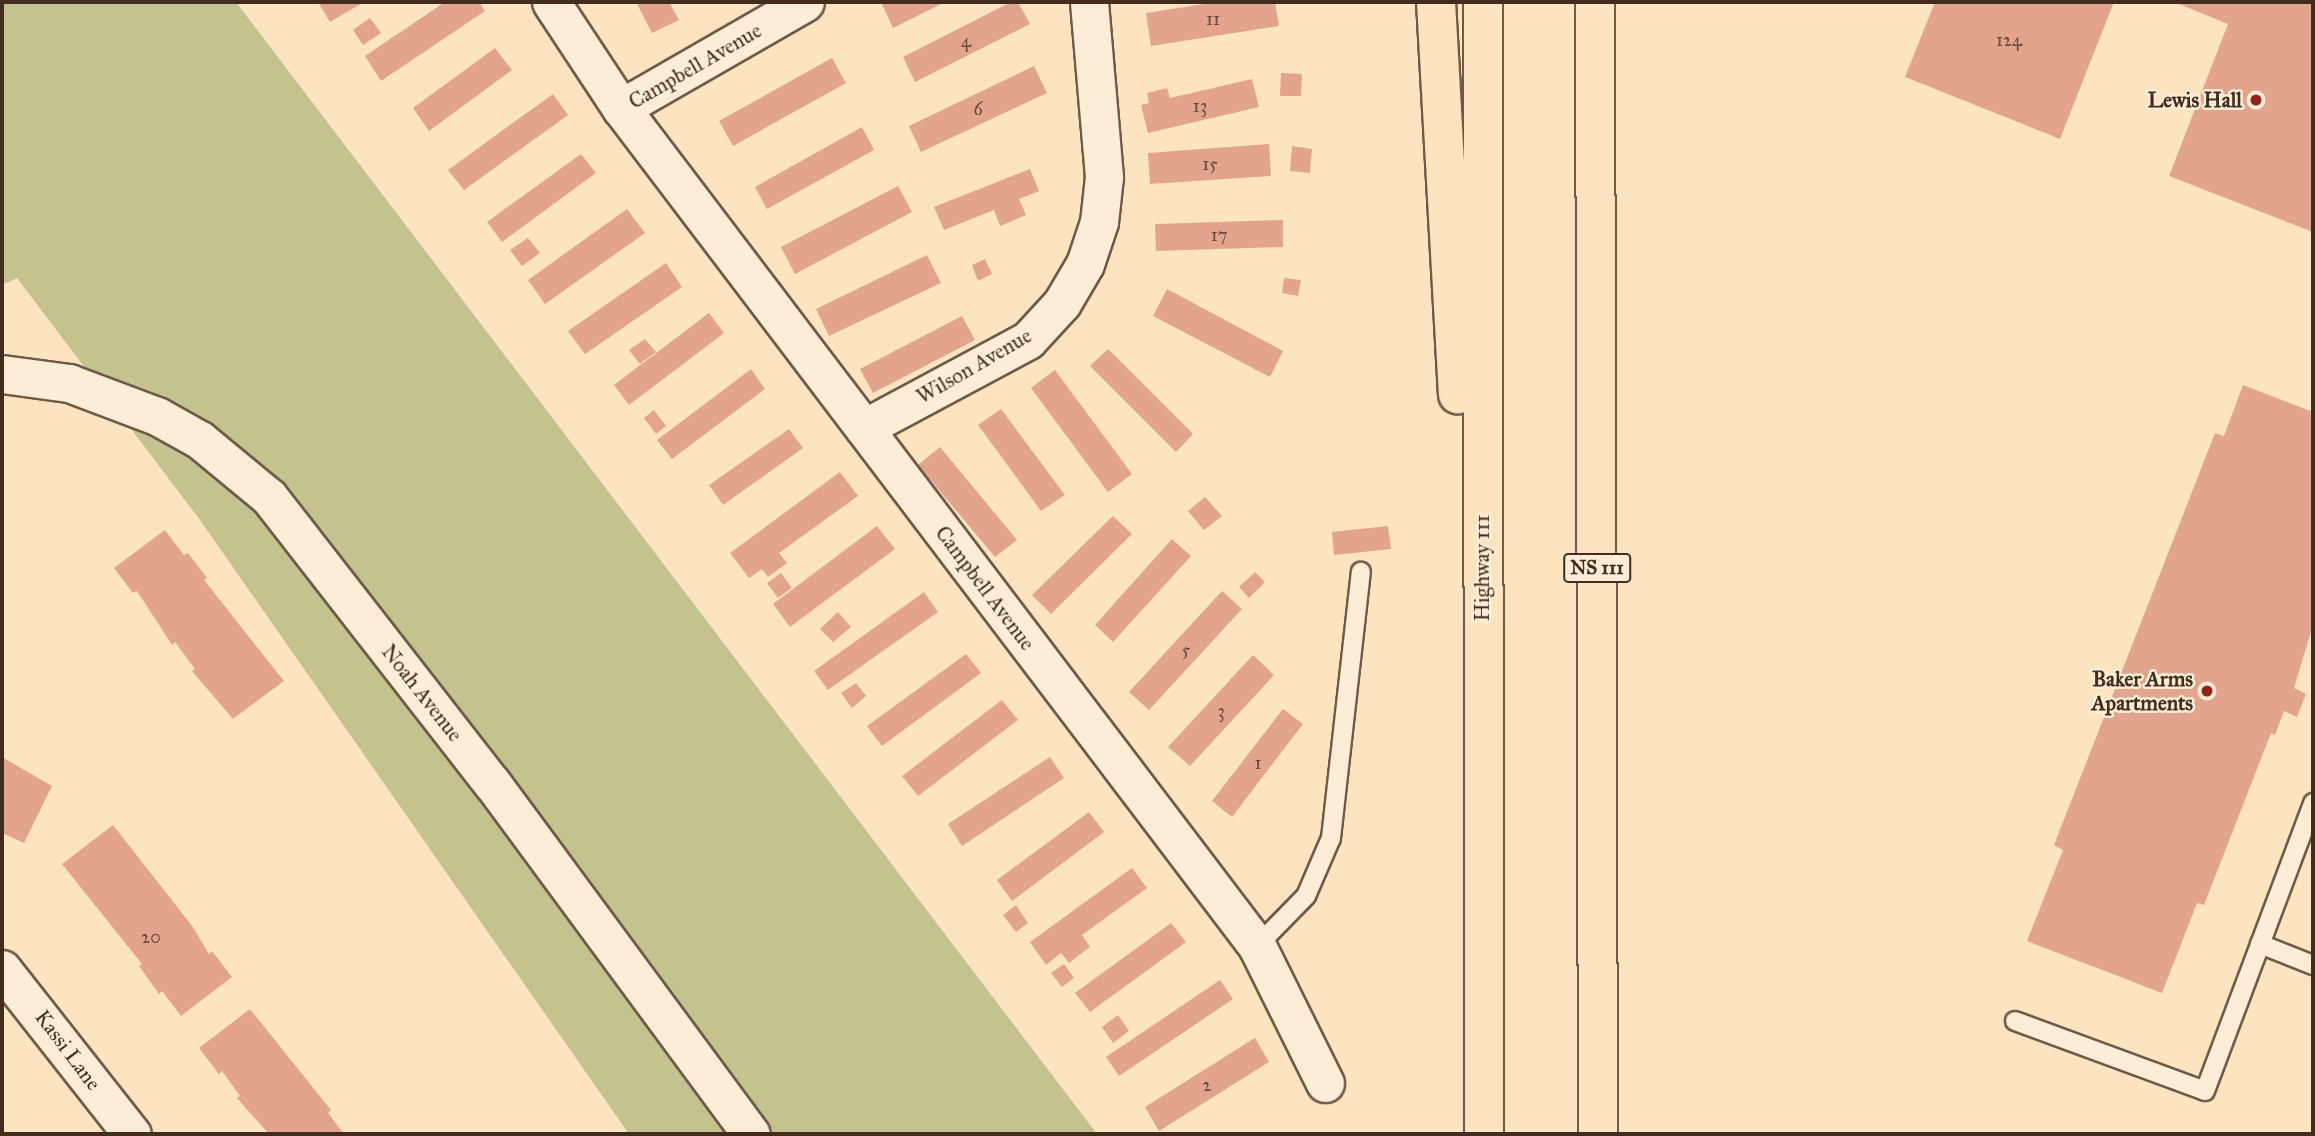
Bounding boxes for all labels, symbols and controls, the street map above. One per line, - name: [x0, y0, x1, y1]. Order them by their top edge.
- house number: 11: [1206, 8, 1220, 30]
- street label: Campbell Avenue: [624, 18, 766, 114]
- house number: 124: [1996, 29, 2022, 51]
- house number: 4: [961, 30, 971, 52]
- place label: Lewis Hall: [2148, 87, 2242, 113]
- marker: Lewis Hall: [2248, 92, 2264, 108]
- house number: 13: [1193, 95, 1207, 117]
- house number: 6: [973, 98, 983, 120]
- house number: 15: [1202, 153, 1218, 175]
- house number: 17: [1211, 224, 1227, 246]
- street label: Wilson Avenue: [912, 323, 1036, 409]
- street label: Highway 111: [1469, 515, 1495, 621]
- street label: Campbell Avenue: [930, 521, 1040, 655]
- road number: NS 111: [1562, 552, 1632, 583]
- street label: Noah Avenue: [376, 639, 468, 747]
- house number: 5: [1182, 639, 1190, 661]
- place label: Baker Arms Apartments: [2091, 666, 2193, 716]
- marker: Baker Arms Apartments: [2199, 683, 2215, 699]
- house number: 3: [1217, 700, 1225, 722]
- house number: 1: [1254, 752, 1262, 774]
- house number: 20: [141, 926, 161, 948]
- street label: Kassi Lane: [30, 1005, 106, 1095]
- house number: 2: [1203, 1074, 1211, 1096]

